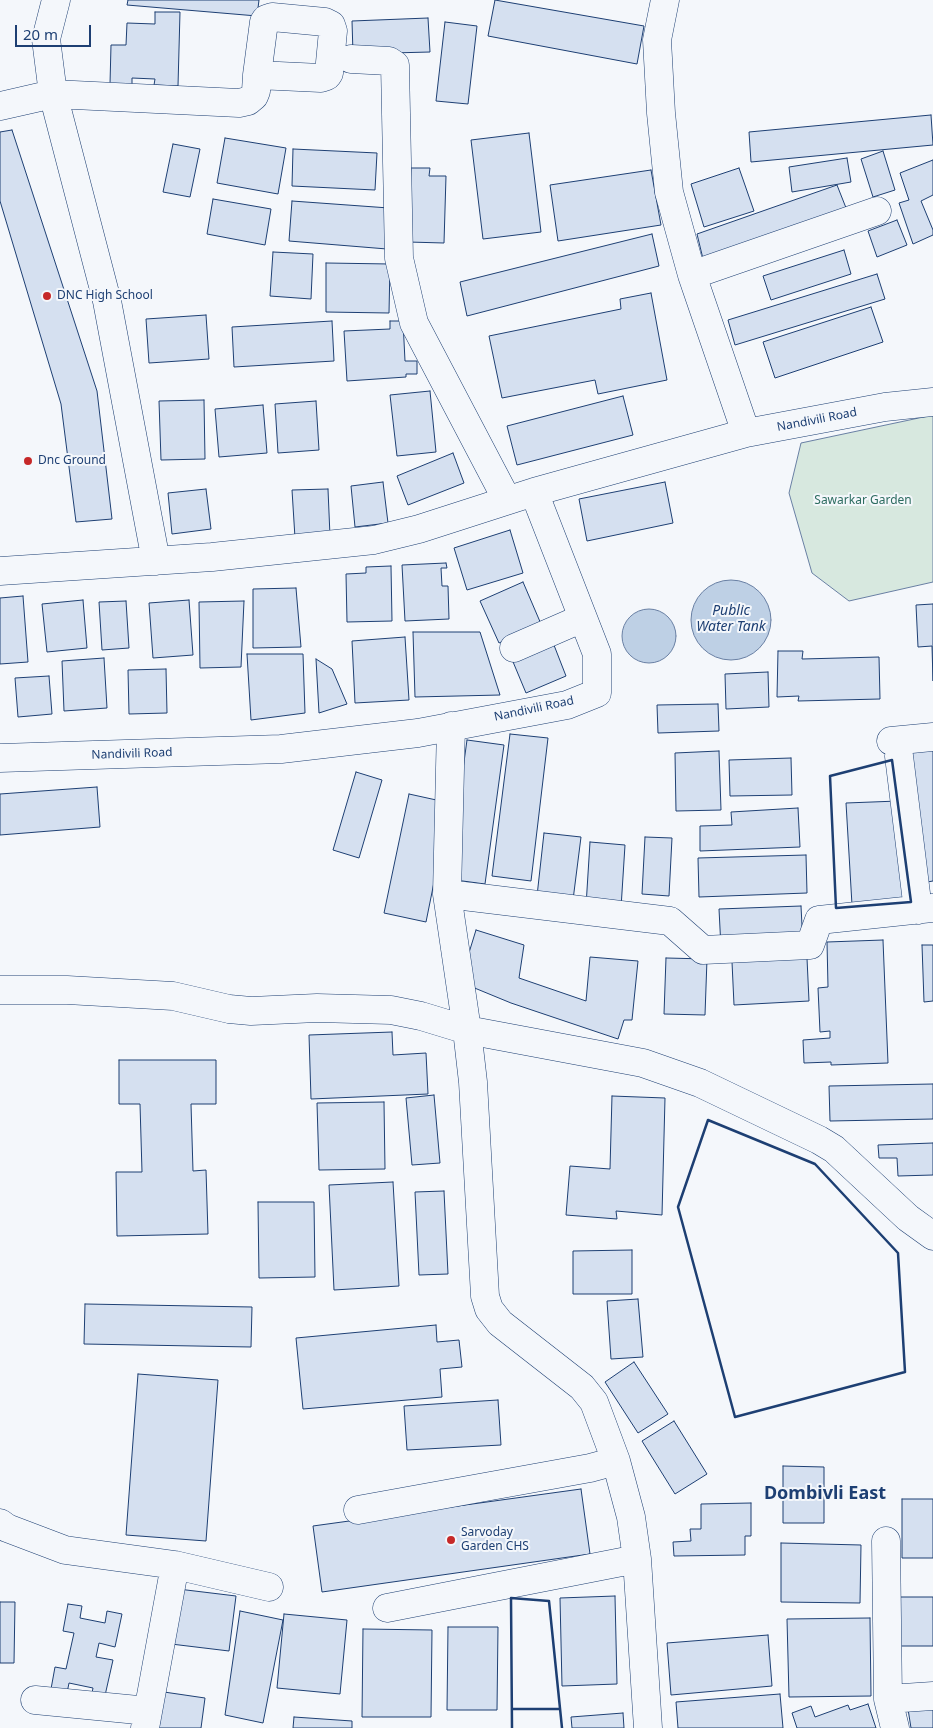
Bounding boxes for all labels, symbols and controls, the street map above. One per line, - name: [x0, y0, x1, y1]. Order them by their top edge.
- scale bar: [18, 15, 94, 47]
- text: 20 m: [23, 24, 58, 44]
- place label: DNC High School: [57, 289, 153, 303]
- marker: DNC High School: [41, 290, 53, 302]
- street label: Nandivili Road: [776, 405, 858, 435]
- place label: Dnc Ground: [38, 454, 106, 468]
- marker: Dnc Ground: [22, 455, 34, 467]
- park label: Sawarkar Garden: [814, 494, 912, 508]
- water label: Public Water Tank: [696, 603, 766, 636]
- street label: Nandivili Road: [493, 694, 575, 724]
- street label: Nandivili Road: [91, 745, 173, 763]
- district label: Dombivli East: [764, 1483, 886, 1505]
- place label: Sarvoday Garden CHS: [461, 1526, 529, 1554]
- marker: Sarvoday Garden CHS: [445, 1534, 457, 1546]

